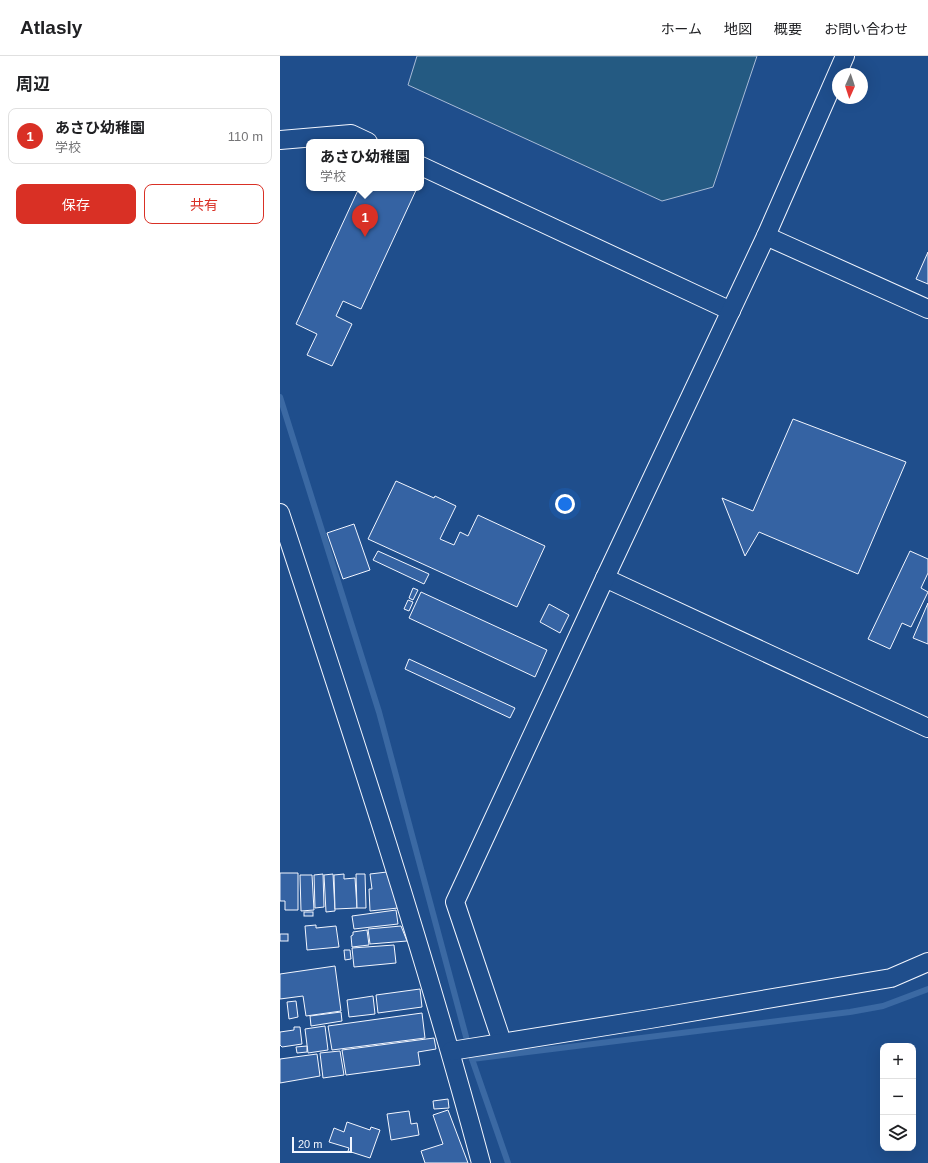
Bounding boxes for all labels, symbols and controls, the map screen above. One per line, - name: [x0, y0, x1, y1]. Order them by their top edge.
- text: Atlasly: [20, 17, 82, 38]
- text: ホーム: [660, 21, 702, 37]
- text: 地図: [724, 21, 752, 37]
- text: 概要: [774, 21, 802, 37]
- text: お問い合わせ: [824, 21, 908, 37]
- north arrow: [832, 68, 868, 104]
- text: 周辺: [16, 75, 50, 94]
- text: あさひ幼稚園: [55, 119, 145, 136]
- text: 1: [26, 129, 34, 144]
- text: 110 m: [228, 129, 263, 144]
- popup: [306, 139, 424, 191]
- text: 学校: [55, 140, 81, 155]
- text: あさひ幼稚園: [320, 148, 410, 165]
- text: 学校: [320, 169, 346, 184]
- button: 保存: [16, 184, 136, 224]
- button: 共有: [144, 184, 264, 224]
- pin: 1: [352, 204, 378, 237]
- your location: [555, 494, 575, 514]
- map controls: [880, 1043, 916, 1151]
- button: +: [880, 1043, 916, 1079]
- button: −: [880, 1079, 916, 1115]
- button: layers: [880, 1115, 916, 1151]
- scale bar: [292, 1135, 352, 1154]
- text: 20 m: [298, 1138, 322, 1150]

